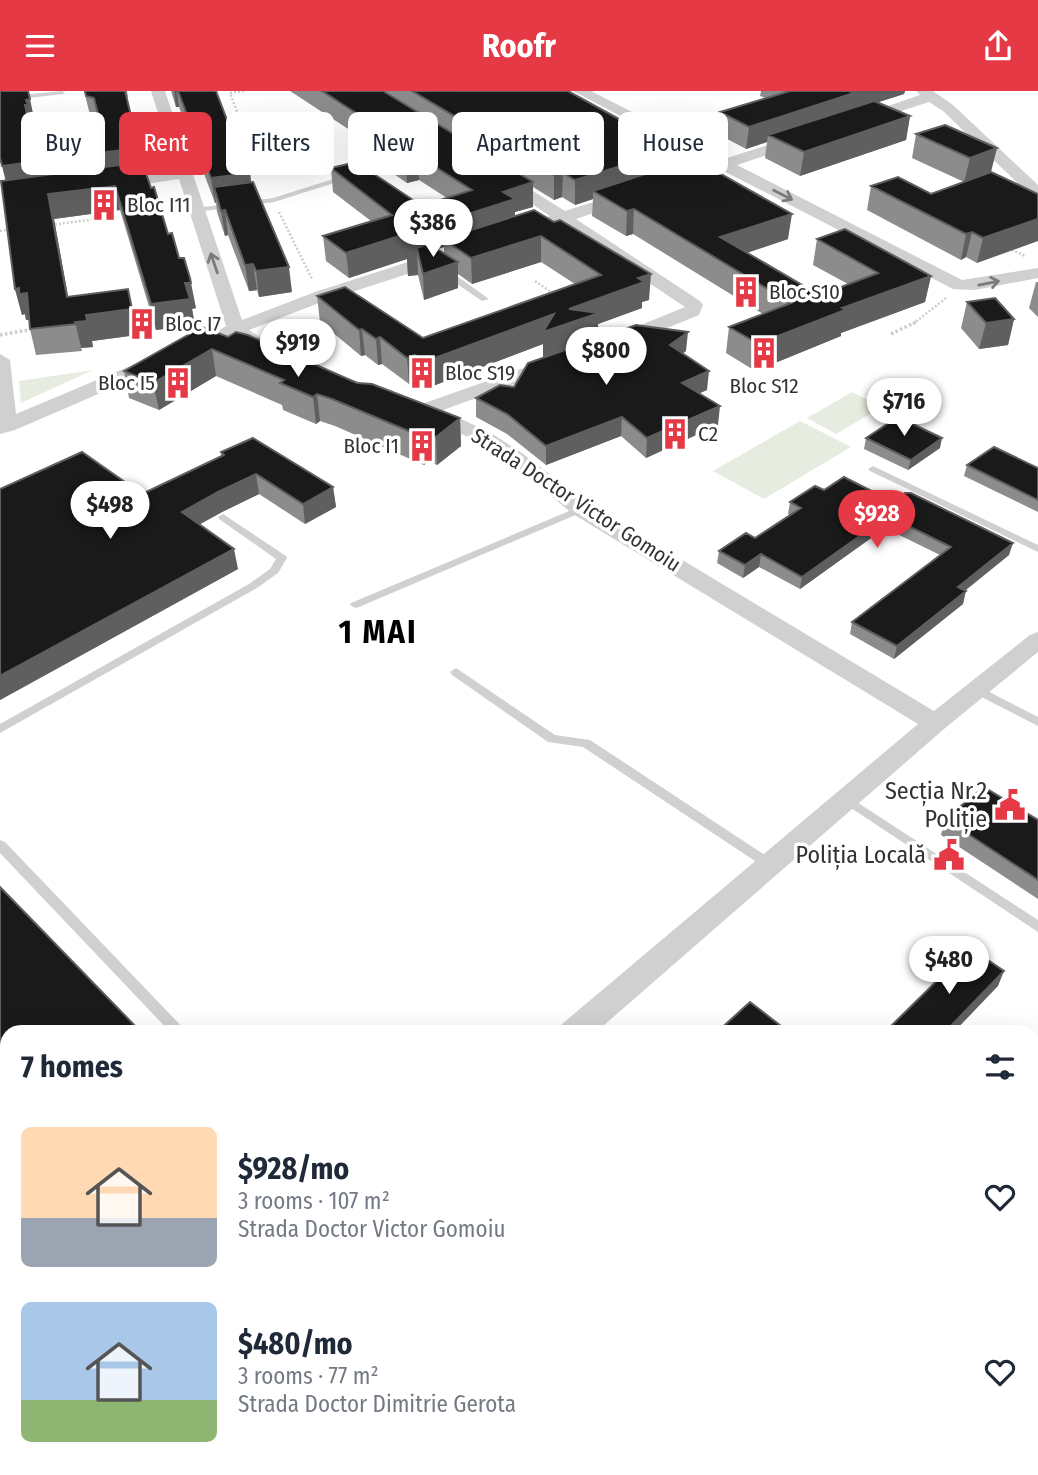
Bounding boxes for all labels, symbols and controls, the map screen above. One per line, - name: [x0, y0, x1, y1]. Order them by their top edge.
- icon: menu: [21, 27, 59, 65]
- text: Roofr: [482, 27, 556, 65]
- icon: share: [979, 27, 1017, 65]
- chip: Buy: [21, 112, 105, 175]
- chip: Rent: [119, 112, 212, 175]
- chip: Filters: [226, 112, 334, 175]
- chip: New: [348, 112, 438, 175]
- chip: Apartment: [452, 112, 604, 175]
- chip: House: [618, 112, 728, 175]
- building icon: Bloc I11: [87, 188, 121, 222]
- one-way arrow: [772, 189, 793, 203]
- place label: Bloc I11: [127, 192, 190, 218]
- pin: $386: [392, 199, 474, 259]
- text: $386: [410, 208, 456, 236]
- one-way arrow: [206, 253, 219, 275]
- building icon: Bloc S10: [729, 275, 763, 309]
- one-way arrow: [977, 275, 1000, 289]
- place label: Bloc S10: [769, 279, 840, 305]
- building icon: Bloc I7: [125, 307, 159, 341]
- place label: Bloc I7: [165, 311, 221, 337]
- pin: $919: [257, 320, 339, 379]
- pin: $800: [565, 327, 647, 387]
- text: $919: [276, 328, 320, 356]
- text: $800: [582, 336, 630, 364]
- building icon: Bloc S12: [747, 336, 781, 370]
- building icon: Bloc S19: [405, 356, 439, 390]
- place label: Bloc S19: [445, 360, 515, 386]
- building icon: Bloc I5: [161, 366, 195, 400]
- place label: Bloc I5: [98, 370, 155, 396]
- place label: Bloc S12: [729, 373, 799, 399]
- pin: $716: [863, 379, 945, 438]
- text: $716: [883, 387, 925, 415]
- building icon: C2: [658, 417, 692, 451]
- place label: C2: [698, 421, 718, 447]
- street label: Strada Doctor Victor Gomoiu: [467, 423, 685, 577]
- building icon: Bloc I1: [405, 429, 439, 463]
- place label: Bloc I1: [343, 433, 399, 459]
- pin: $498: [69, 482, 151, 541]
- text: $498: [87, 490, 133, 518]
- pin: $928: [836, 491, 918, 550]
- text: $928: [854, 499, 900, 527]
- district label: 1 MAI: [338, 613, 418, 651]
- place label: Secția Nr.2 Poliție: [885, 777, 987, 834]
- public building icon: Secția Nr.2 Poliție: [993, 788, 1027, 822]
- public building icon: Poliția Locală: [932, 838, 966, 872]
- place label: Poliția Locală: [796, 841, 926, 870]
- pin: $480: [908, 937, 990, 996]
- text: $480: [925, 945, 973, 973]
- icon: filters: [981, 1048, 1019, 1086]
- text: 7 homes: [21, 1049, 123, 1085]
- text: $928/mo: [238, 1151, 349, 1187]
- icon: home: [77, 1155, 161, 1239]
- icon: heart: [981, 1178, 1019, 1216]
- text: 3 rooms · 107 m²: [238, 1187, 390, 1215]
- text: Strada Doctor Victor Gomoiu: [238, 1215, 505, 1243]
- text: $480/mo: [238, 1326, 353, 1362]
- icon: home: [77, 1330, 161, 1414]
- icon: heart: [981, 1353, 1019, 1391]
- text: 3 rooms · 77 m²: [238, 1362, 379, 1390]
- text: Strada Doctor Dimitrie Gerota: [238, 1390, 516, 1418]

